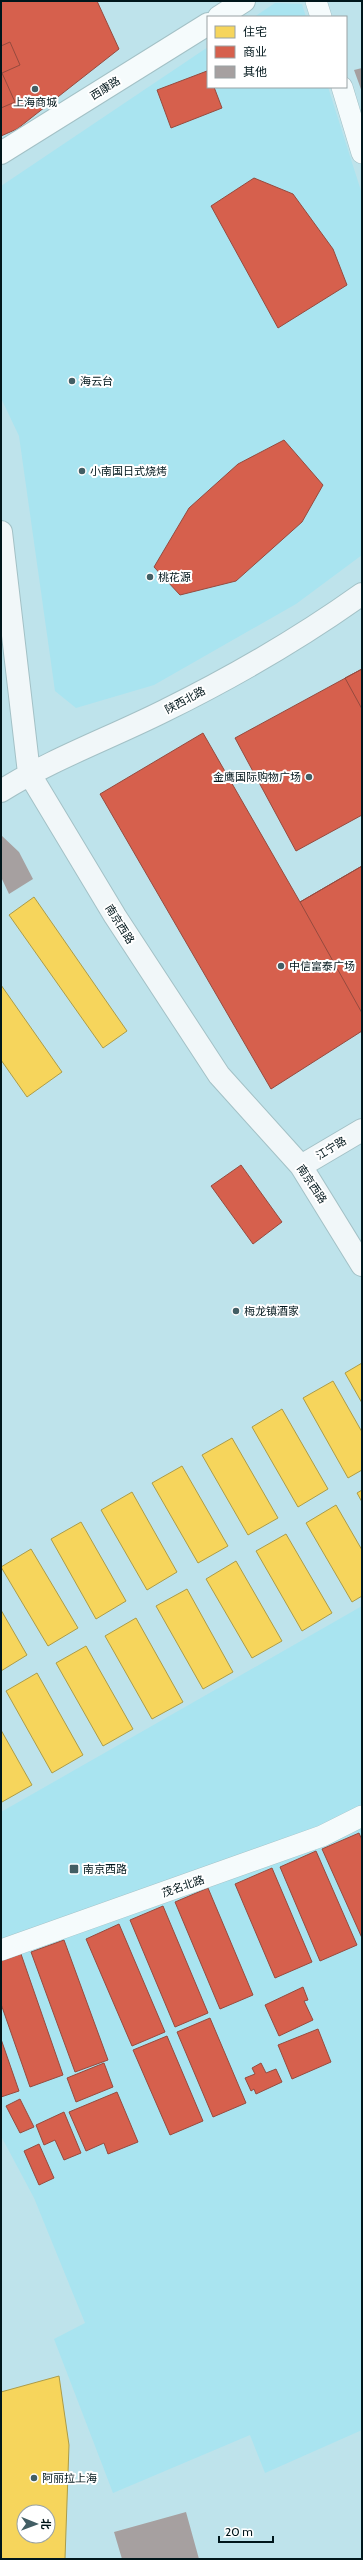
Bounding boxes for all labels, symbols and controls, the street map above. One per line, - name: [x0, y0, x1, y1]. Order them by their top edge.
- legend: [207, 16, 347, 88]
- text: 住宅: [243, 24, 267, 39]
- text: 商业: [243, 44, 267, 59]
- text: 其他: [243, 64, 267, 79]
- street label: 西康路: [87, 73, 123, 103]
- marker: 上海商城: [30, 84, 40, 94]
- place label: 上海商城: [13, 95, 57, 109]
- place label: 海云台: [80, 374, 113, 388]
- marker: 海云台: [67, 376, 77, 386]
- place label: 小南国日式烧烤: [90, 464, 167, 478]
- marker: 小南国日式烧烤: [77, 466, 87, 476]
- place label: 桃花源: [158, 570, 191, 584]
- marker: 桃花源: [145, 572, 155, 582]
- street label: 陕西北路: [162, 683, 208, 717]
- place label: 金鹰国际购物广场: [213, 770, 301, 784]
- marker: 金鹰国际购物广场: [304, 772, 314, 782]
- street label: 南京西路: [102, 902, 138, 946]
- place label: 中信富泰广场: [289, 959, 355, 973]
- marker: 中信富泰广场: [276, 961, 286, 971]
- street label: 江宁路: [313, 1134, 349, 1162]
- street label: 南京西路: [294, 1162, 330, 1206]
- place label: 梅龙镇酒家: [244, 1304, 299, 1318]
- marker: 梅龙镇酒家: [231, 1306, 241, 1316]
- place label: 南京西路: [83, 1862, 127, 1876]
- marker: 南京西路: [68, 1863, 80, 1875]
- street label: 茂名北路: [160, 1872, 206, 1900]
- place label: 阿丽拉上海: [42, 2471, 97, 2485]
- marker: 阿丽拉上海: [29, 2473, 39, 2483]
- north arrow: [16, 2504, 56, 2544]
- scale bar: [219, 2518, 273, 2544]
- text: 北: [39, 2519, 53, 2530]
- text: 20 m: [225, 2524, 253, 2539]

